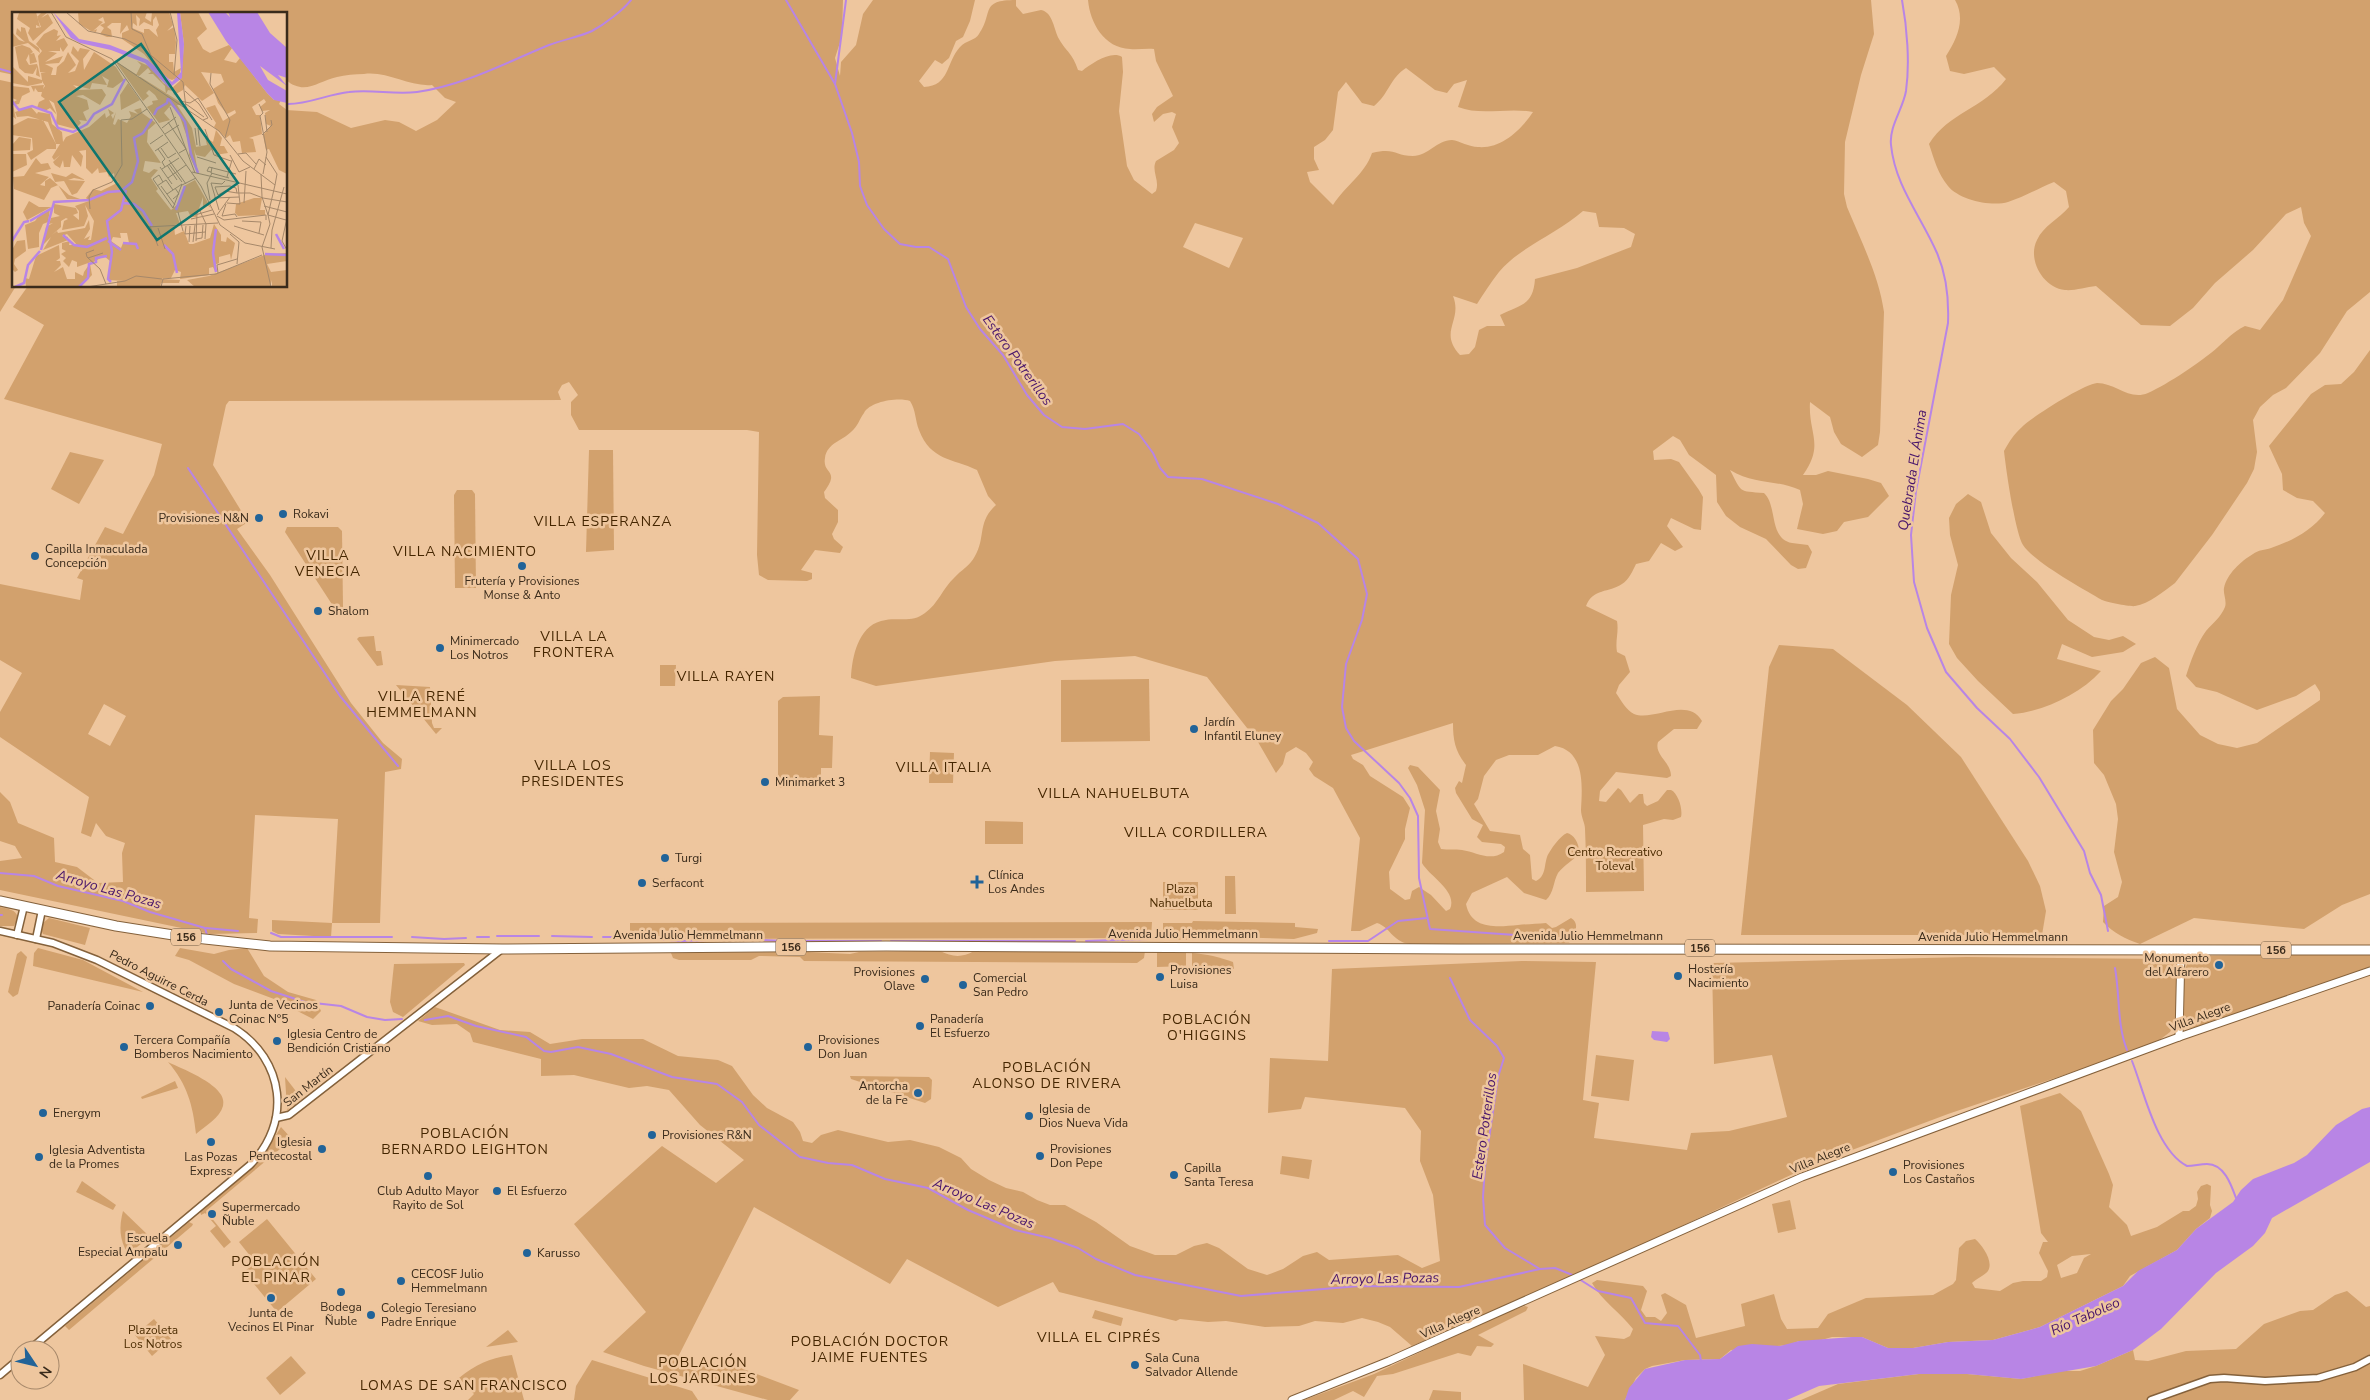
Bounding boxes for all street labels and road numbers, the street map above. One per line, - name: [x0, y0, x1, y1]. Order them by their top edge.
- street label: Avenida Julio Hemmelmann: [1108, 926, 1258, 942]
- street label: Avenida Julio Hemmelmann: [613, 927, 763, 943]
- street label: Avenida Julio Hemmelmann: [1513, 928, 1663, 944]
- road number: 156: [171, 929, 201, 946]
- street label: Avenida Julio Hemmelmann: [1918, 929, 2068, 945]
- road number: 156: [776, 939, 806, 956]
- road number: 156: [1685, 940, 1715, 956]
- road number: 156: [2261, 942, 2291, 958]
- street label: Pedro Aguirre Cerda: [107, 946, 211, 1010]
- street label: Villa Alegre: [2166, 999, 2233, 1036]
- street label: San Martín: [280, 1062, 336, 1110]
- street label: Villa Alegre: [1786, 1139, 1853, 1178]
- street label: Villa Alegre: [1417, 1302, 1482, 1343]

